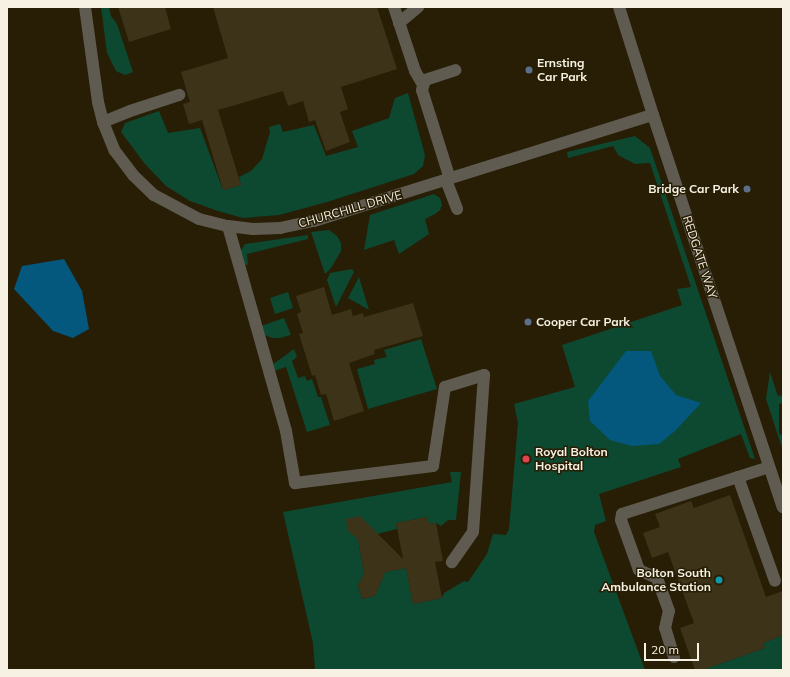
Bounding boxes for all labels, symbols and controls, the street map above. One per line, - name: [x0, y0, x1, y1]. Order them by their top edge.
- place label: Ernsting Car Park: [537, 56, 587, 84]
- marker: Ernsting Car Park: [524, 65, 534, 75]
- place label: Bridge Car Park: [648, 182, 739, 196]
- marker: Bridge Car Park: [742, 184, 752, 194]
- street label: CHURCHILL DRIVE: [297, 187, 403, 231]
- street label: REDGATE WAY: [680, 214, 720, 300]
- place label: Cooper Car Park: [536, 315, 630, 329]
- marker: Cooper Car Park: [523, 317, 533, 327]
- place label: Royal Bolton Hospital: [535, 445, 608, 473]
- marker: Royal Bolton Hospital: [520, 453, 532, 465]
- place label: Bolton South Ambulance Station: [601, 566, 711, 594]
- marker: Bolton South Ambulance Station: [714, 575, 724, 585]
- scale bar: [646, 635, 701, 661]
- text: 20 m: [651, 642, 679, 657]

